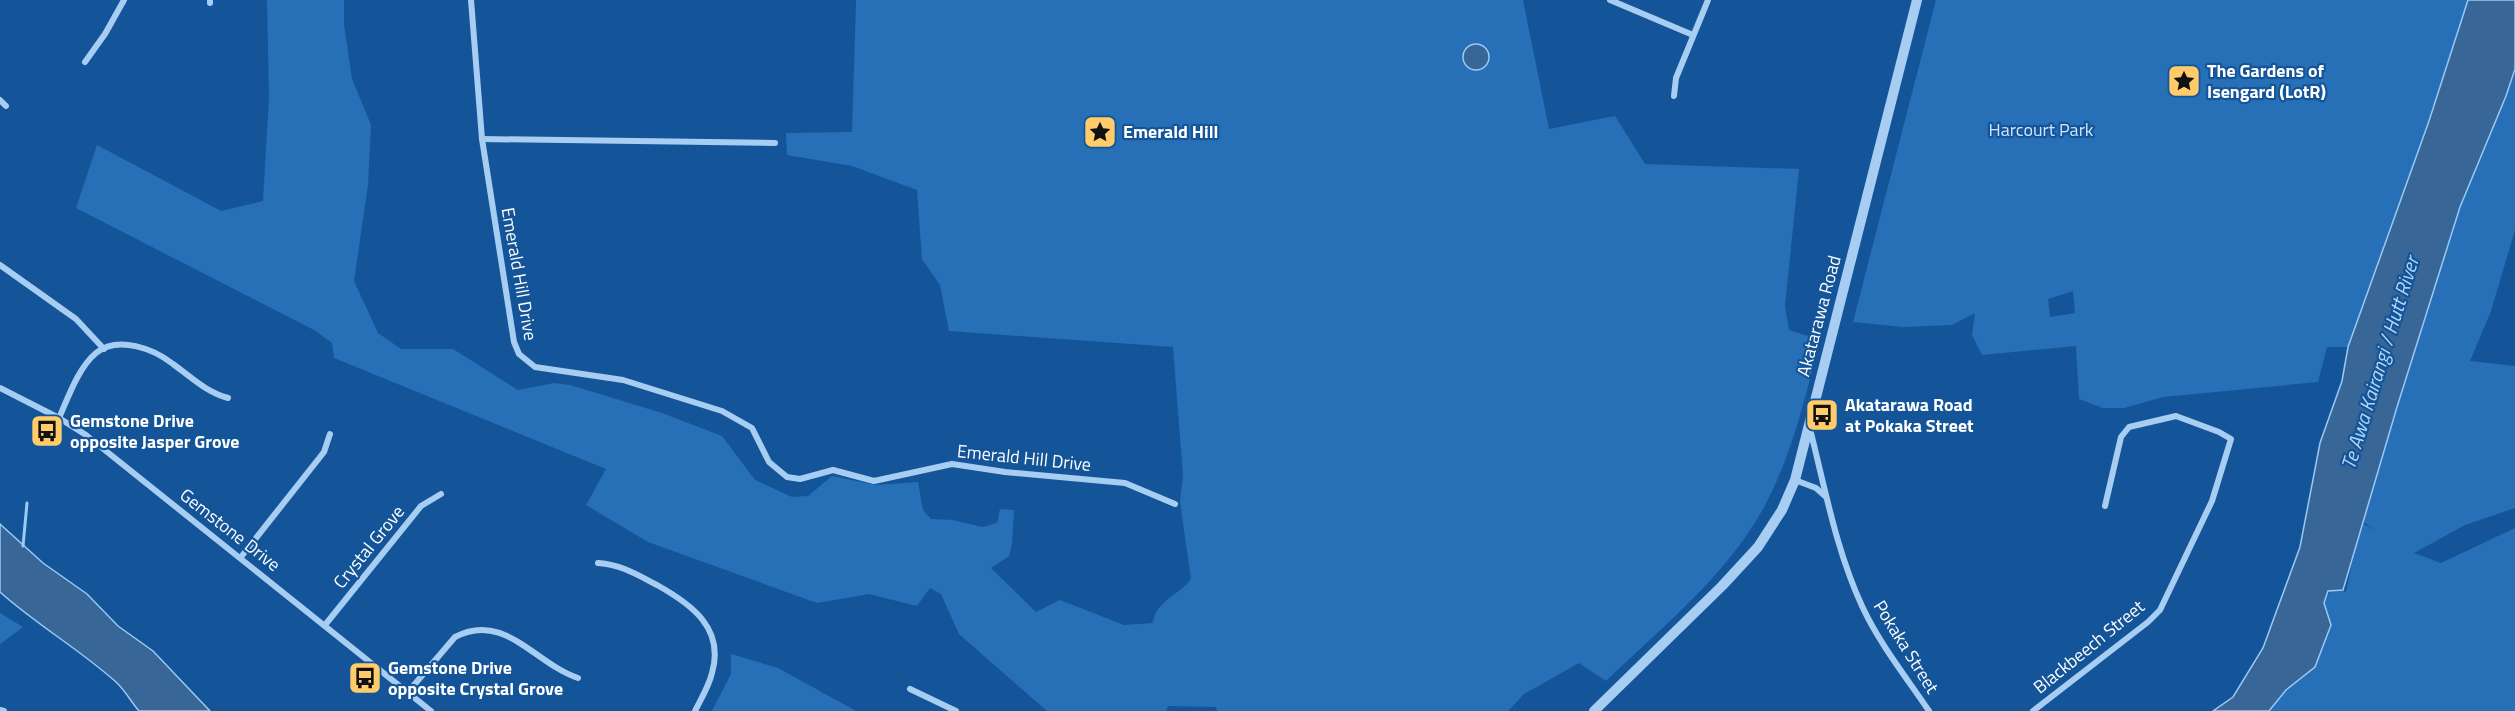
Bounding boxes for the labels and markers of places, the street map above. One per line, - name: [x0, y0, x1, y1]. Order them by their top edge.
- place label: The Gardens of Isengard (LotR): [2207, 57, 2326, 105]
- place icon: The Gardens of Isengard (LotR): [2166, 63, 2202, 99]
- place icon: Emerald Hill: [1082, 114, 1118, 150]
- place label: Emerald Hill: [1123, 118, 1218, 145]
- place label: Akatarawa Road at Pokaka Street: [1845, 391, 1974, 439]
- bus stop icon: Akatarawa Road at Pokaka Street: [1804, 397, 1840, 433]
- place label: Gemstone Drive opposite Jasper Grove: [70, 407, 240, 455]
- bus stop icon: Gemstone Drive opposite Jasper Grove: [29, 413, 65, 449]
- place label: Gemstone Drive opposite Crystal Grove: [388, 654, 563, 702]
- bus stop icon: Gemstone Drive opposite Crystal Grove: [347, 660, 383, 696]

